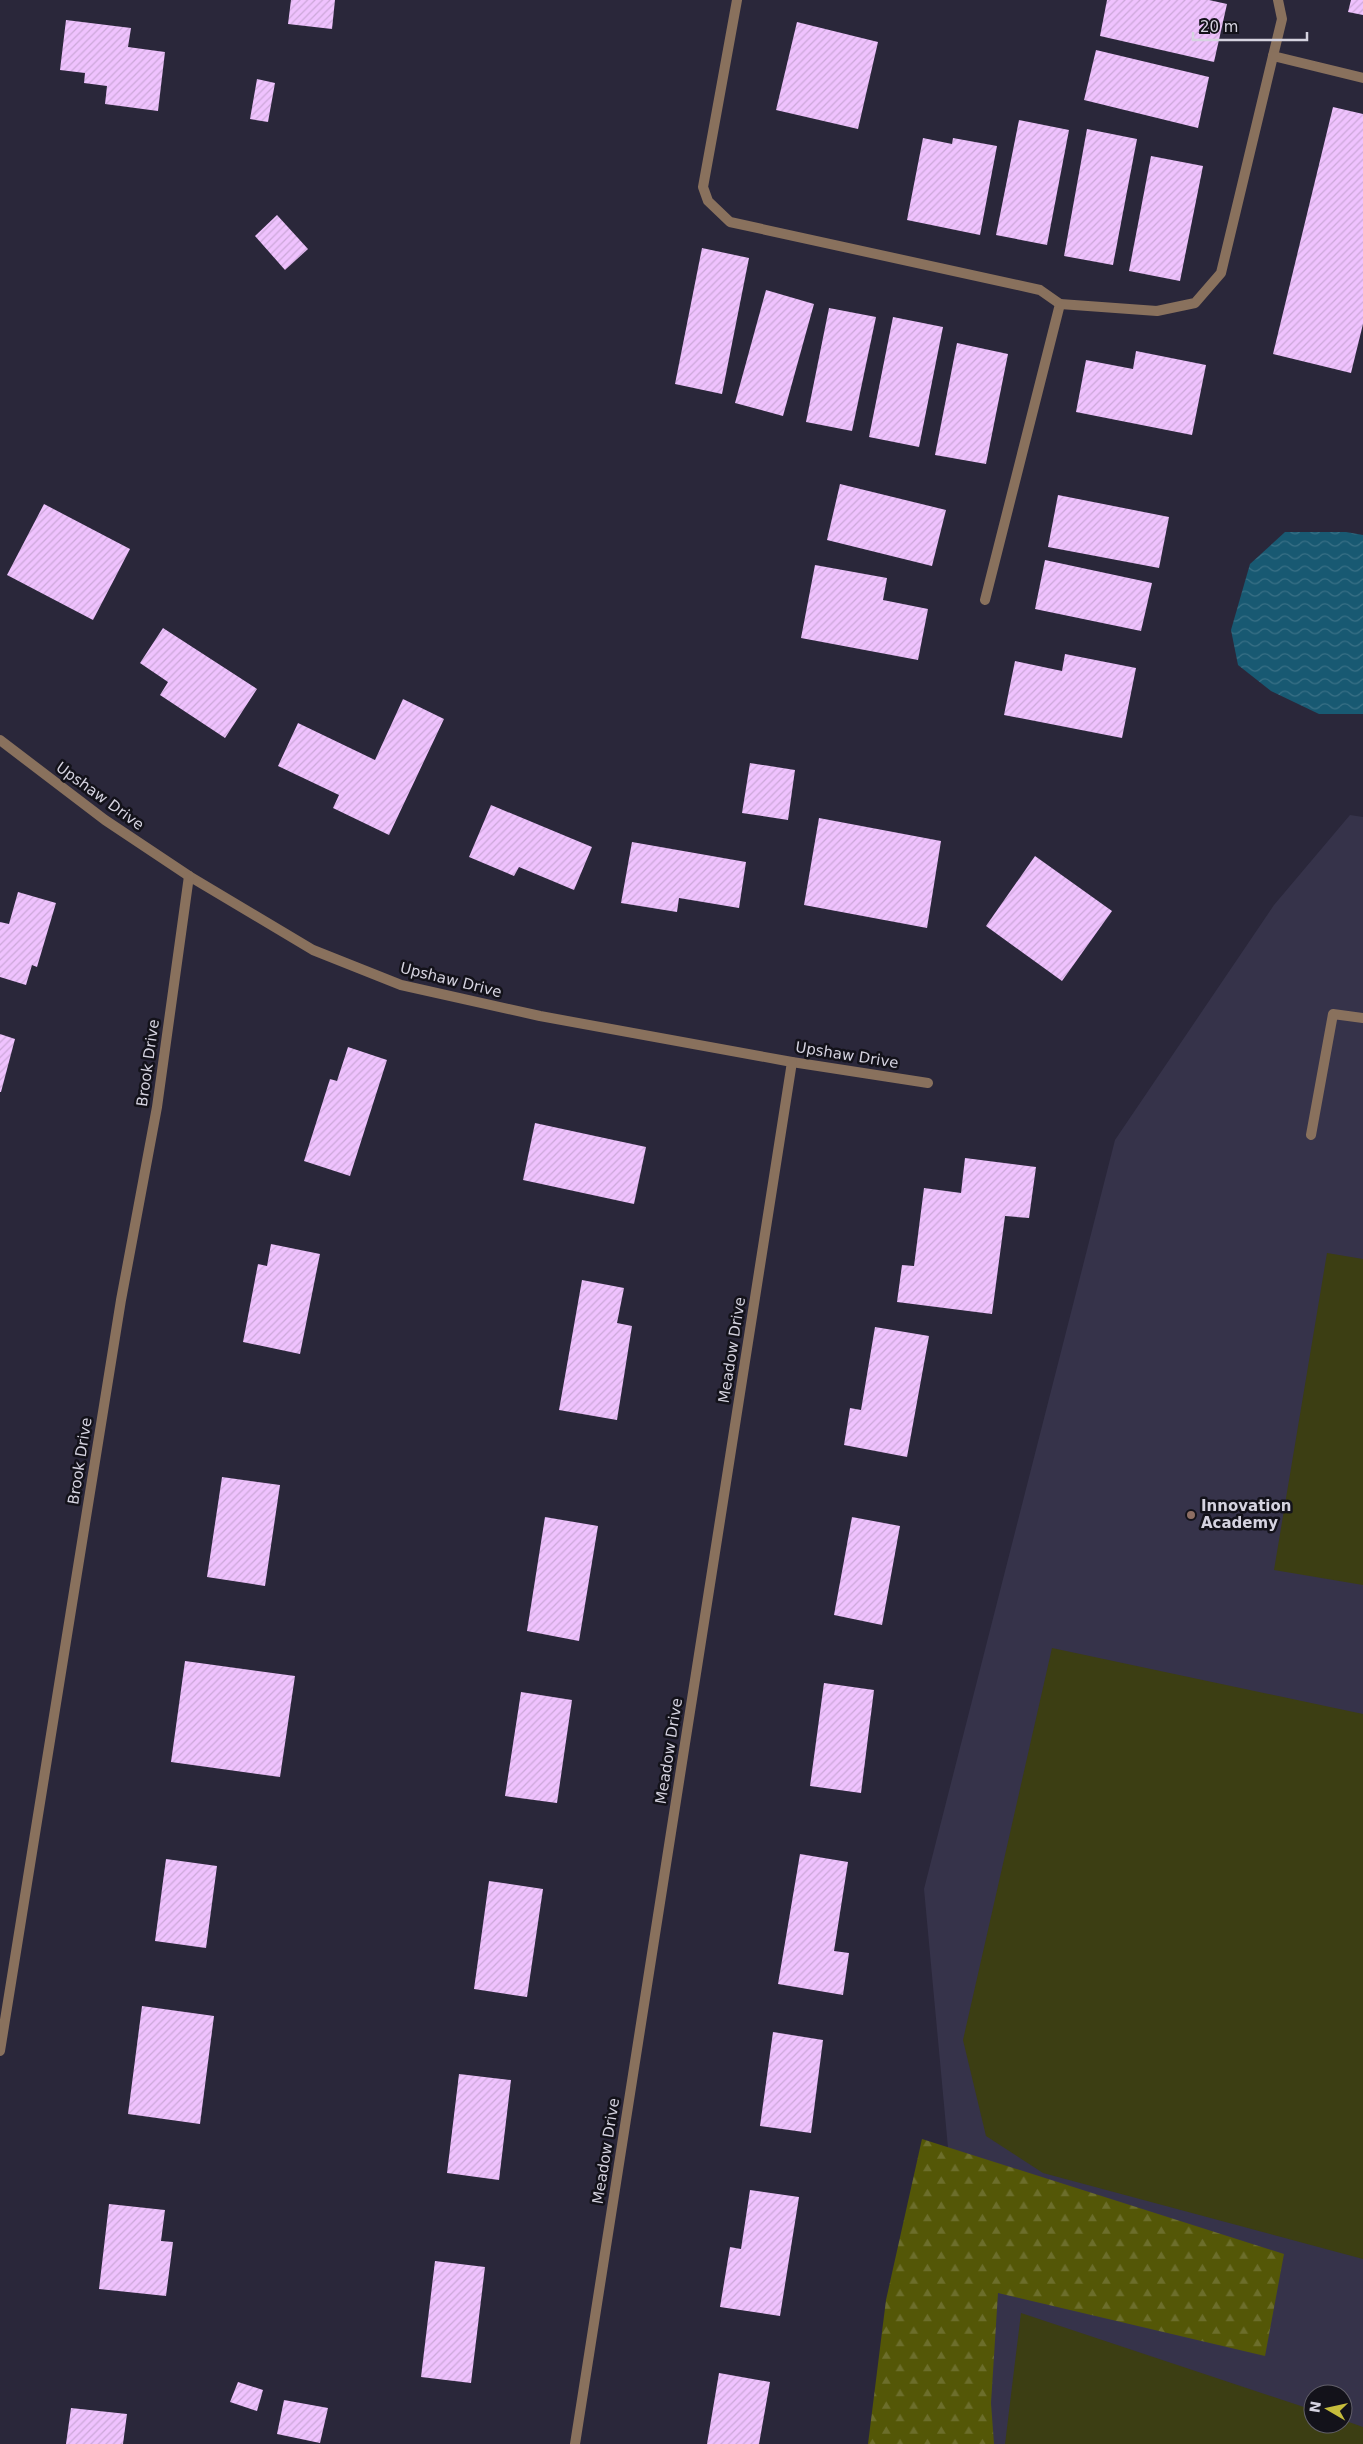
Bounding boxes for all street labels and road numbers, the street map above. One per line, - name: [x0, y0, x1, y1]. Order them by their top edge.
- street label: Upshaw Drive: [53, 758, 147, 834]
- street label: Upshaw Drive: [398, 959, 504, 1001]
- street label: Brook Drive: [133, 1018, 163, 1108]
- street label: Upshaw Drive: [794, 1038, 900, 1072]
- street label: Meadow Drive: [715, 1296, 749, 1404]
- street label: Brook Drive: [64, 1416, 96, 1506]
- street label: Meadow Drive: [652, 1697, 686, 1805]
- street label: Meadow Drive: [589, 2097, 623, 2205]

